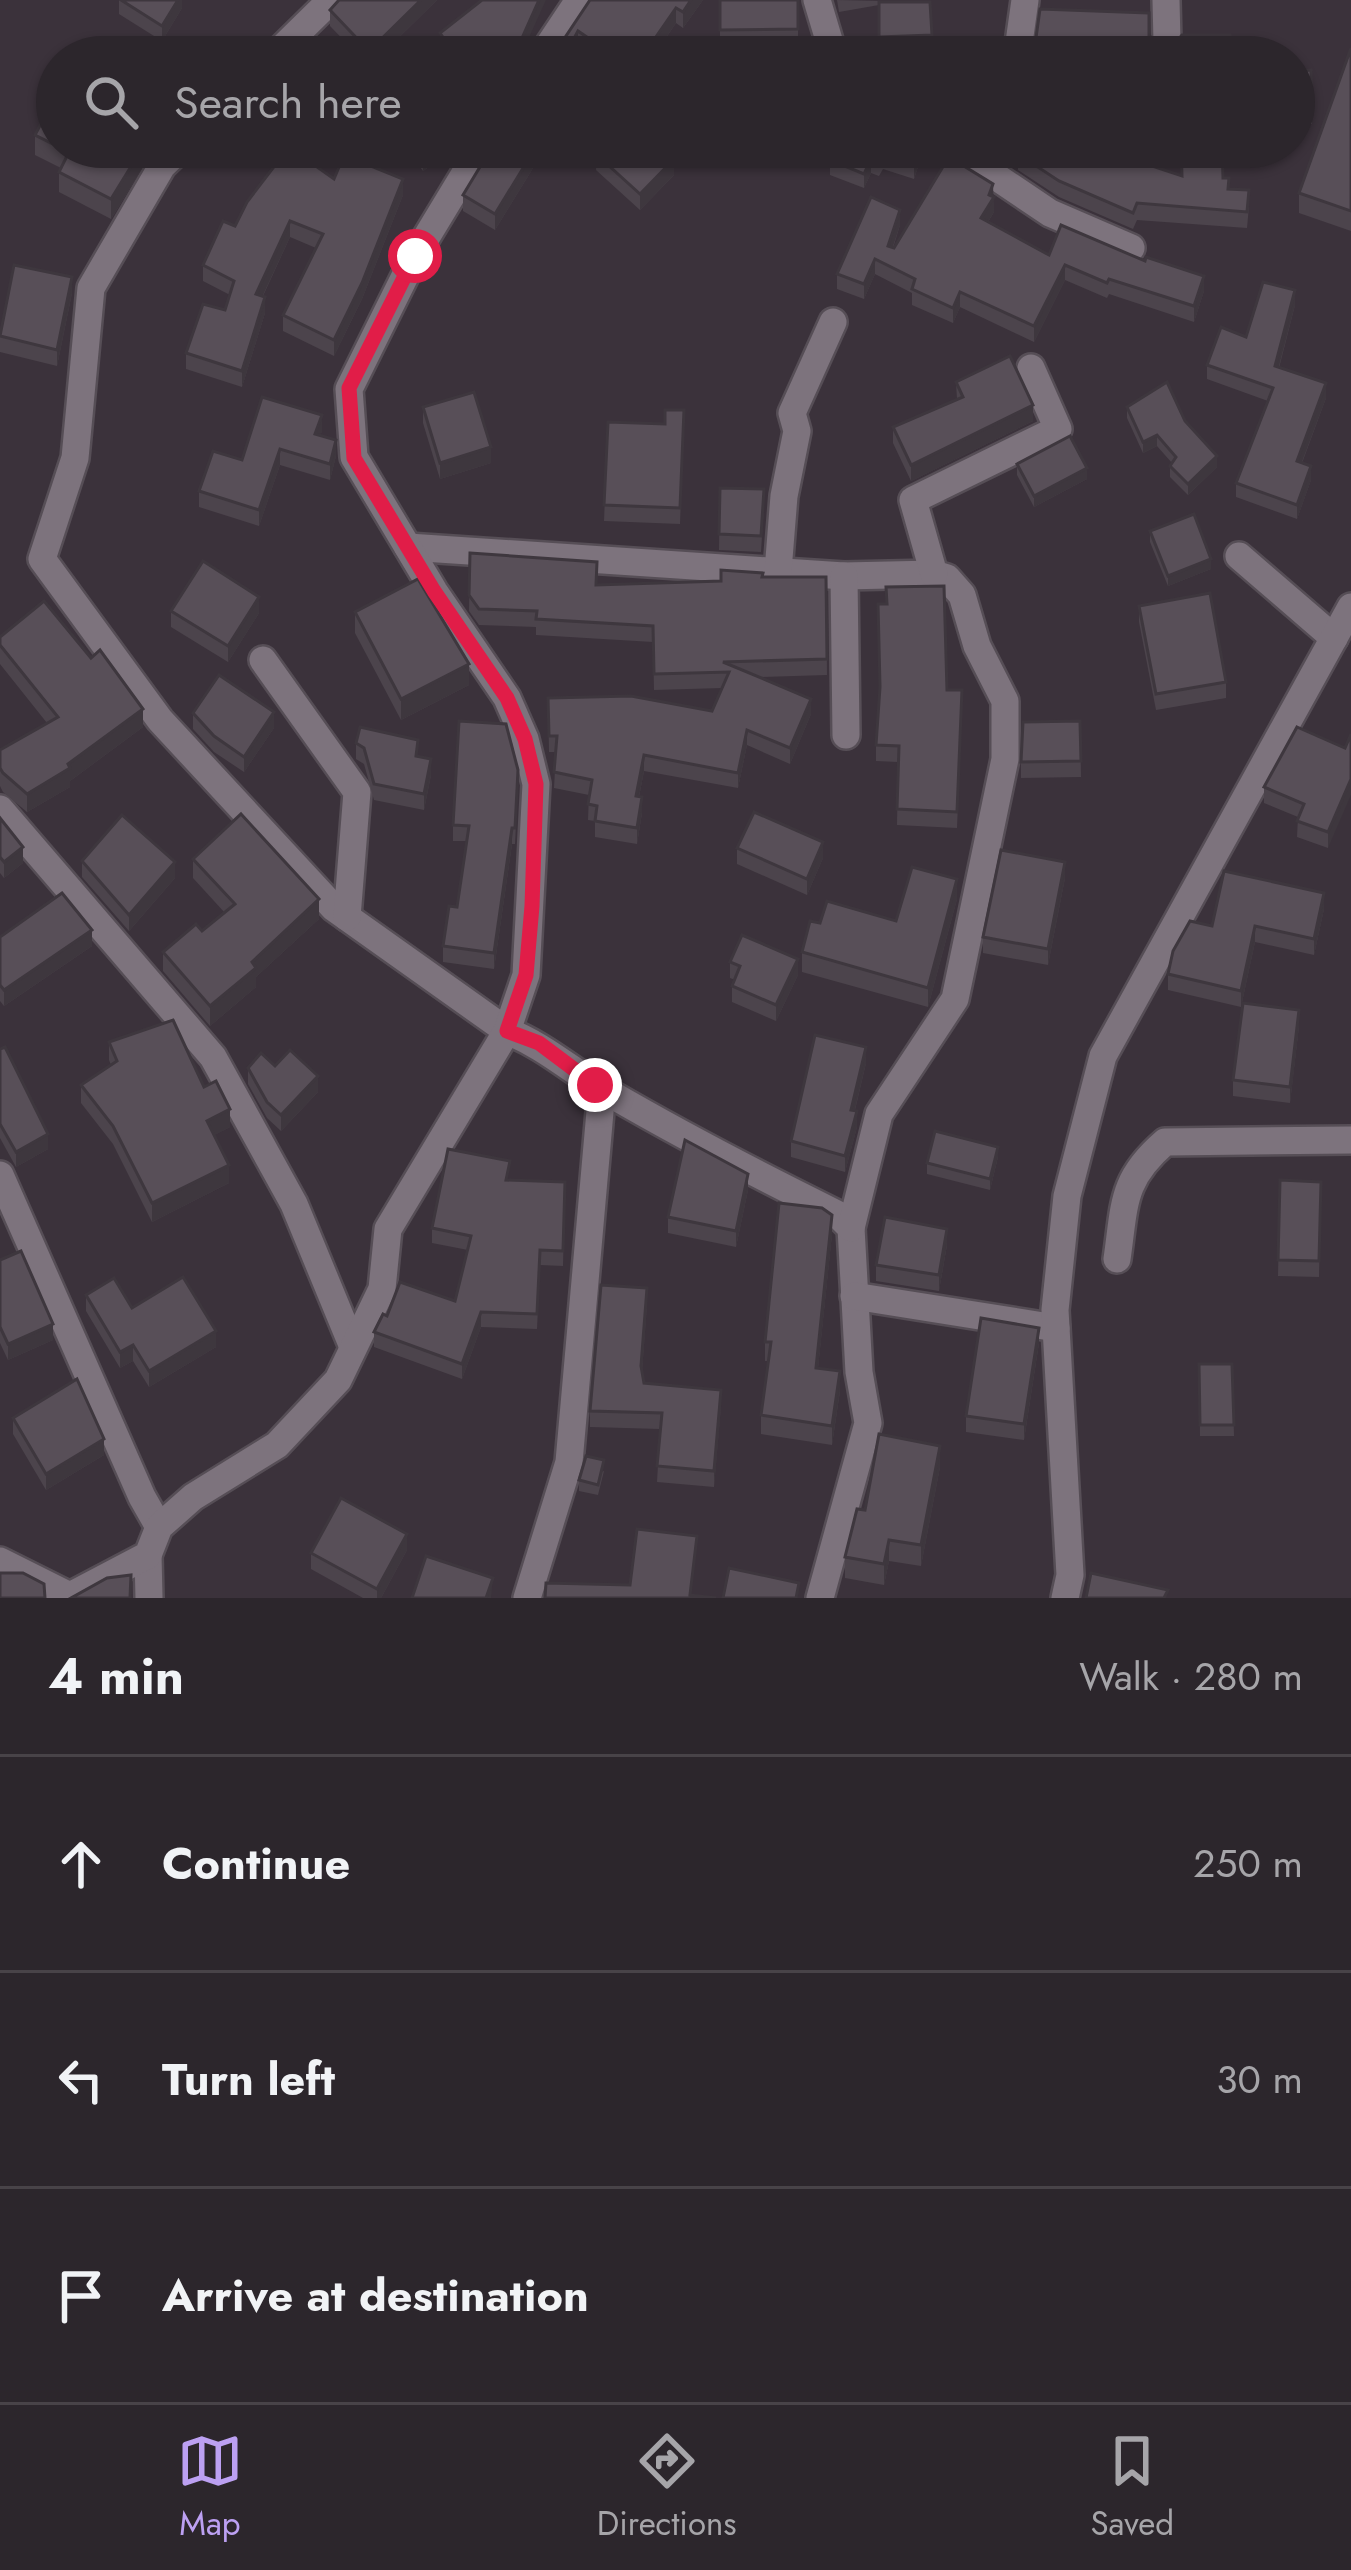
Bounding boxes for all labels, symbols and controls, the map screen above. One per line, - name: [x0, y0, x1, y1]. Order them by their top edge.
- search box: [36, 36, 1315, 168]
- icon: search: [78, 69, 144, 135]
- text: Search here: [174, 70, 402, 135]
- route start: [388, 229, 442, 283]
- route end: [568, 1058, 622, 1112]
- text: 4 min: [48, 1639, 184, 1713]
- text: Walk · 280 m: [1079, 1648, 1303, 1705]
- icon: ahead: [48, 1831, 114, 1897]
- text: Continue: [162, 1831, 350, 1896]
- text: 250 m: [1193, 1835, 1303, 1892]
- icon: left: [48, 2047, 114, 2113]
- text: Turn left: [162, 2047, 335, 2112]
- text: 30 m: [1216, 2051, 1303, 2108]
- icon: arrive: [48, 2263, 114, 2329]
- text: Arrive at destination: [162, 2263, 589, 2328]
- tab: Map: [177, 2428, 243, 2547]
- tab: Directions: [597, 2428, 737, 2547]
- tab: Saved: [1090, 2428, 1174, 2547]

